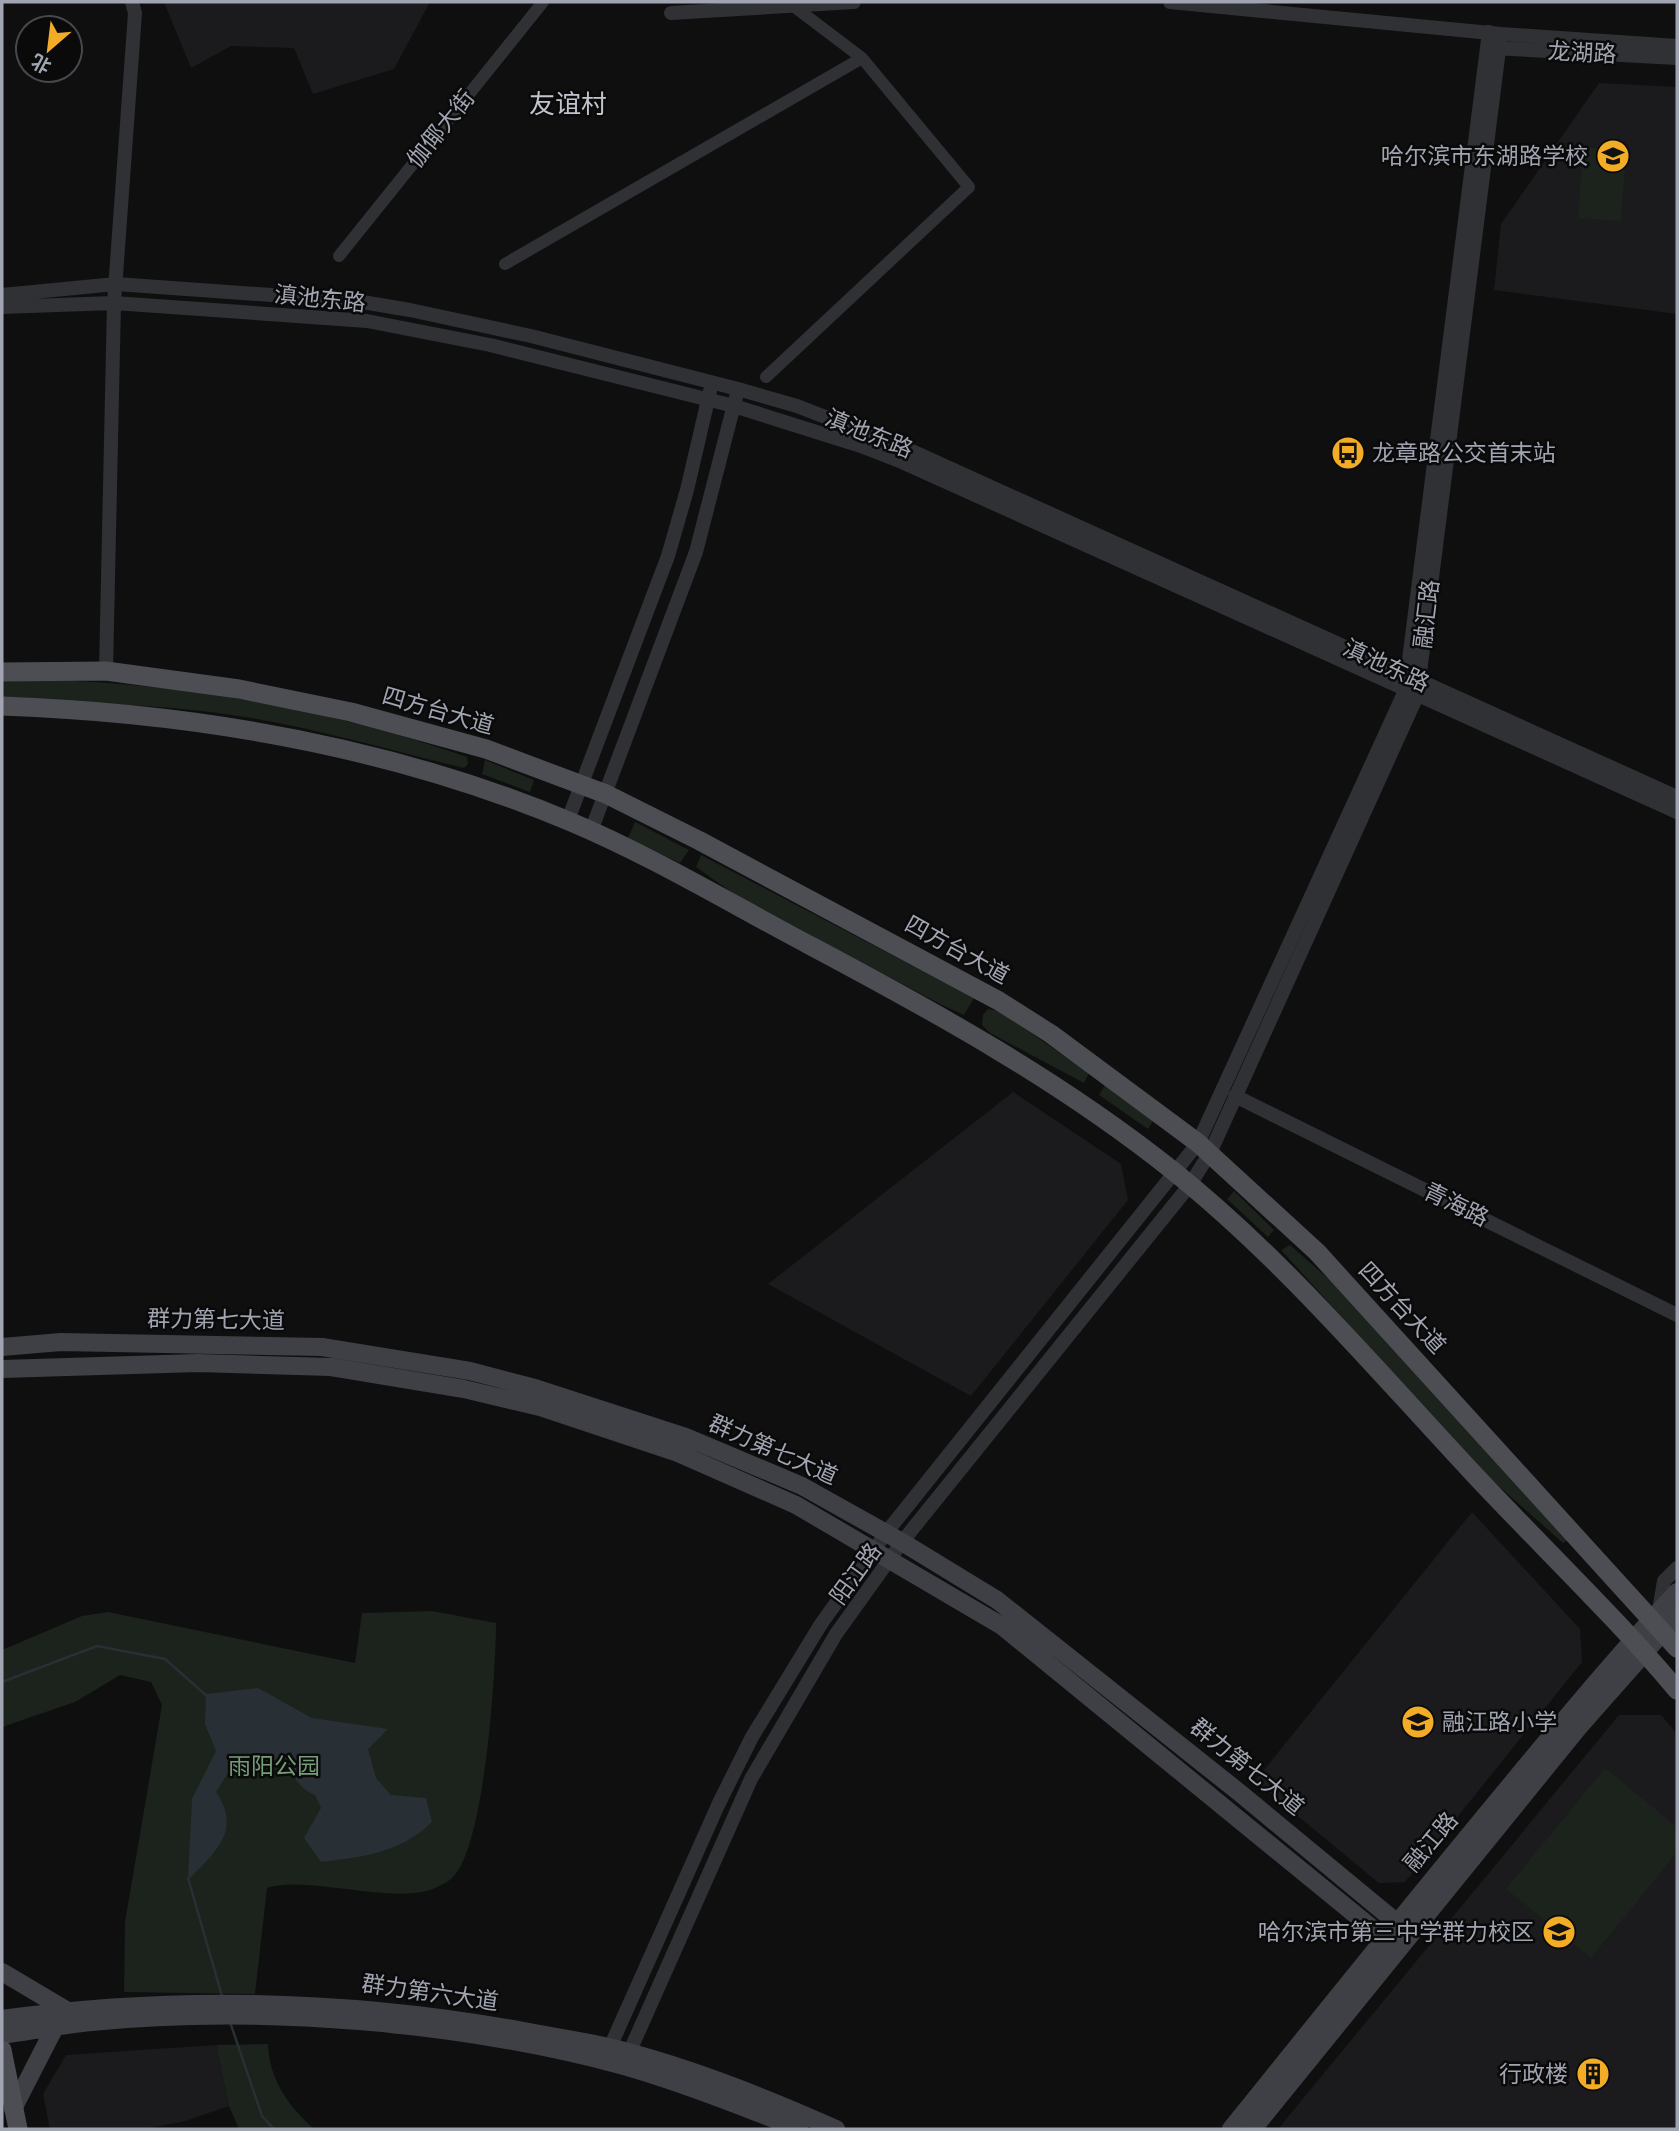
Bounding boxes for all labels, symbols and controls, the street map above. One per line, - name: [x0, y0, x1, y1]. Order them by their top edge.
- north arrow: [14, 14, 84, 84]
- street label: 龙湖路: [1547, 38, 1617, 68]
- text: 北: [28, 49, 55, 77]
- street label: 伽倻大街: [402, 85, 480, 173]
- district label: 友谊村: [529, 89, 607, 120]
- school or university icon: 哈尔滨市东湖路学校: [1594, 137, 1632, 175]
- place label: 哈尔滨市东湖路学校: [1381, 143, 1588, 170]
- street label: 滇池东路: [273, 281, 367, 317]
- street label: 滇池东路: [821, 404, 917, 464]
- bus stop icon: 龙章路公交首末站: [1329, 434, 1367, 472]
- place label: 龙章路公交首末站: [1372, 440, 1556, 467]
- street label: 融汇路: [1409, 578, 1445, 650]
- street label: 滇池东路: [1339, 634, 1433, 698]
- street label: 四方台大道: [379, 682, 497, 740]
- street label: 四方台大道: [900, 910, 1014, 990]
- street label: 青海路: [1419, 1178, 1493, 1232]
- street label: 四方台大道: [1353, 1257, 1451, 1359]
- street label: 群力第七大道: [147, 1305, 285, 1335]
- street label: 群力第七大道: [704, 1410, 842, 1490]
- street label: 阳江路: [825, 1538, 887, 1610]
- school or university icon: 融江路小学: [1399, 1703, 1437, 1741]
- place label: 融江路小学: [1442, 1709, 1557, 1736]
- street label: 群力第七大道: [1185, 1713, 1309, 1821]
- park label: 雨阳公园: [228, 1753, 320, 1780]
- street label: 融江路: [1398, 1807, 1464, 1877]
- school or university icon: 哈尔滨市第三中学群力校区: [1540, 1913, 1578, 1951]
- place label: 哈尔滨市第三中学群力校区: [1258, 1919, 1534, 1946]
- street label: 群力第六大道: [360, 1970, 500, 2016]
- building icon: 行政楼: [1574, 2055, 1612, 2093]
- place label: 行政楼: [1499, 2061, 1568, 2088]

